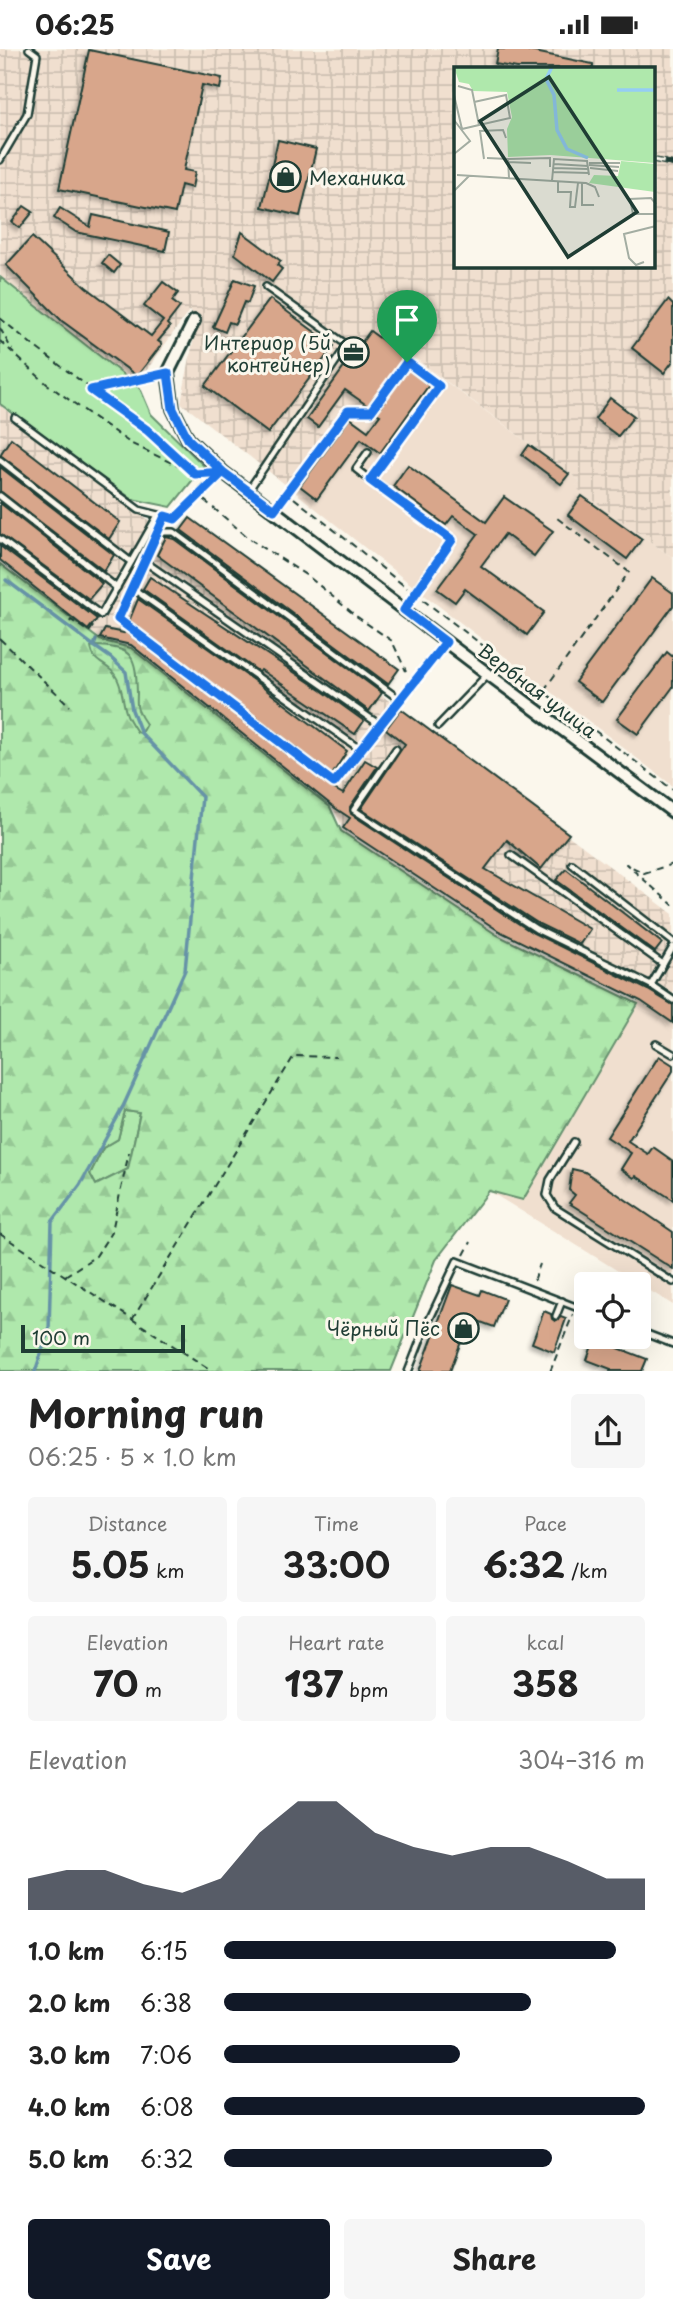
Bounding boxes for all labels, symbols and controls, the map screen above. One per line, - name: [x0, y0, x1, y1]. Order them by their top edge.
- text: 06:25: [35, 5, 115, 44]
- inset map: [454, 67, 656, 268]
- shop icon: Механика: [269, 160, 303, 194]
- place label: Механика: [309, 163, 405, 191]
- pin: [377, 290, 437, 362]
- icon: arrive: [388, 301, 426, 339]
- place label: Интериор (5й контейнер): [204, 328, 331, 378]
- office icon: Интериор (5й контейнер): [337, 336, 371, 370]
- street label: Вербная улица: [473, 636, 603, 744]
- map controls: [574, 1272, 651, 1349]
- button: locate: [574, 1272, 651, 1349]
- shop icon: Чёрный Пёс: [446, 1311, 480, 1345]
- place label: Чёрный Пёс: [327, 1314, 440, 1342]
- scale bar: [21, 1323, 186, 1354]
- text: 100 m: [32, 1323, 90, 1351]
- text: Morning run: [28, 1384, 264, 1441]
- button: share: [571, 1394, 645, 1468]
- text: 06:25 · 5 × 1.0 km: [28, 1439, 237, 1474]
- text: Distance: [88, 1509, 167, 1537]
- text: Time: [314, 1509, 359, 1537]
- text: Pace: [524, 1509, 567, 1537]
- text: 5.05: [70, 1537, 150, 1590]
- text: 33:00: [283, 1537, 390, 1590]
- text: 6:32: [483, 1537, 565, 1590]
- text: km: [150, 1556, 185, 1584]
- text: /km: [565, 1556, 608, 1584]
- text: Elevation: [87, 1628, 168, 1656]
- text: Heart rate: [289, 1628, 384, 1656]
- text: kcal: [527, 1628, 564, 1656]
- text: 70: [93, 1656, 138, 1709]
- text: 137: [284, 1656, 343, 1709]
- text: 358: [512, 1656, 579, 1709]
- text: m: [138, 1675, 162, 1703]
- text: bpm: [343, 1675, 389, 1703]
- text: Elevation: [28, 1742, 127, 1777]
- text: 304–316 m: [518, 1742, 645, 1777]
- text: 1.0 km: [28, 1933, 105, 1968]
- text: 6:15: [140, 1933, 188, 1968]
- text: 2.0 km: [28, 1985, 110, 2020]
- text: 6:38: [140, 1985, 192, 2020]
- text: 3.0 km: [28, 2037, 110, 2072]
- text: 7:06: [140, 2037, 192, 2072]
- text: 4.0 km: [28, 2089, 111, 2124]
- text: 6:08: [140, 2089, 194, 2124]
- text: 5.0 km: [28, 2141, 109, 2176]
- text: 6:32: [140, 2141, 194, 2176]
- button: Save: [28, 2219, 330, 2299]
- button: Share: [344, 2219, 645, 2299]

